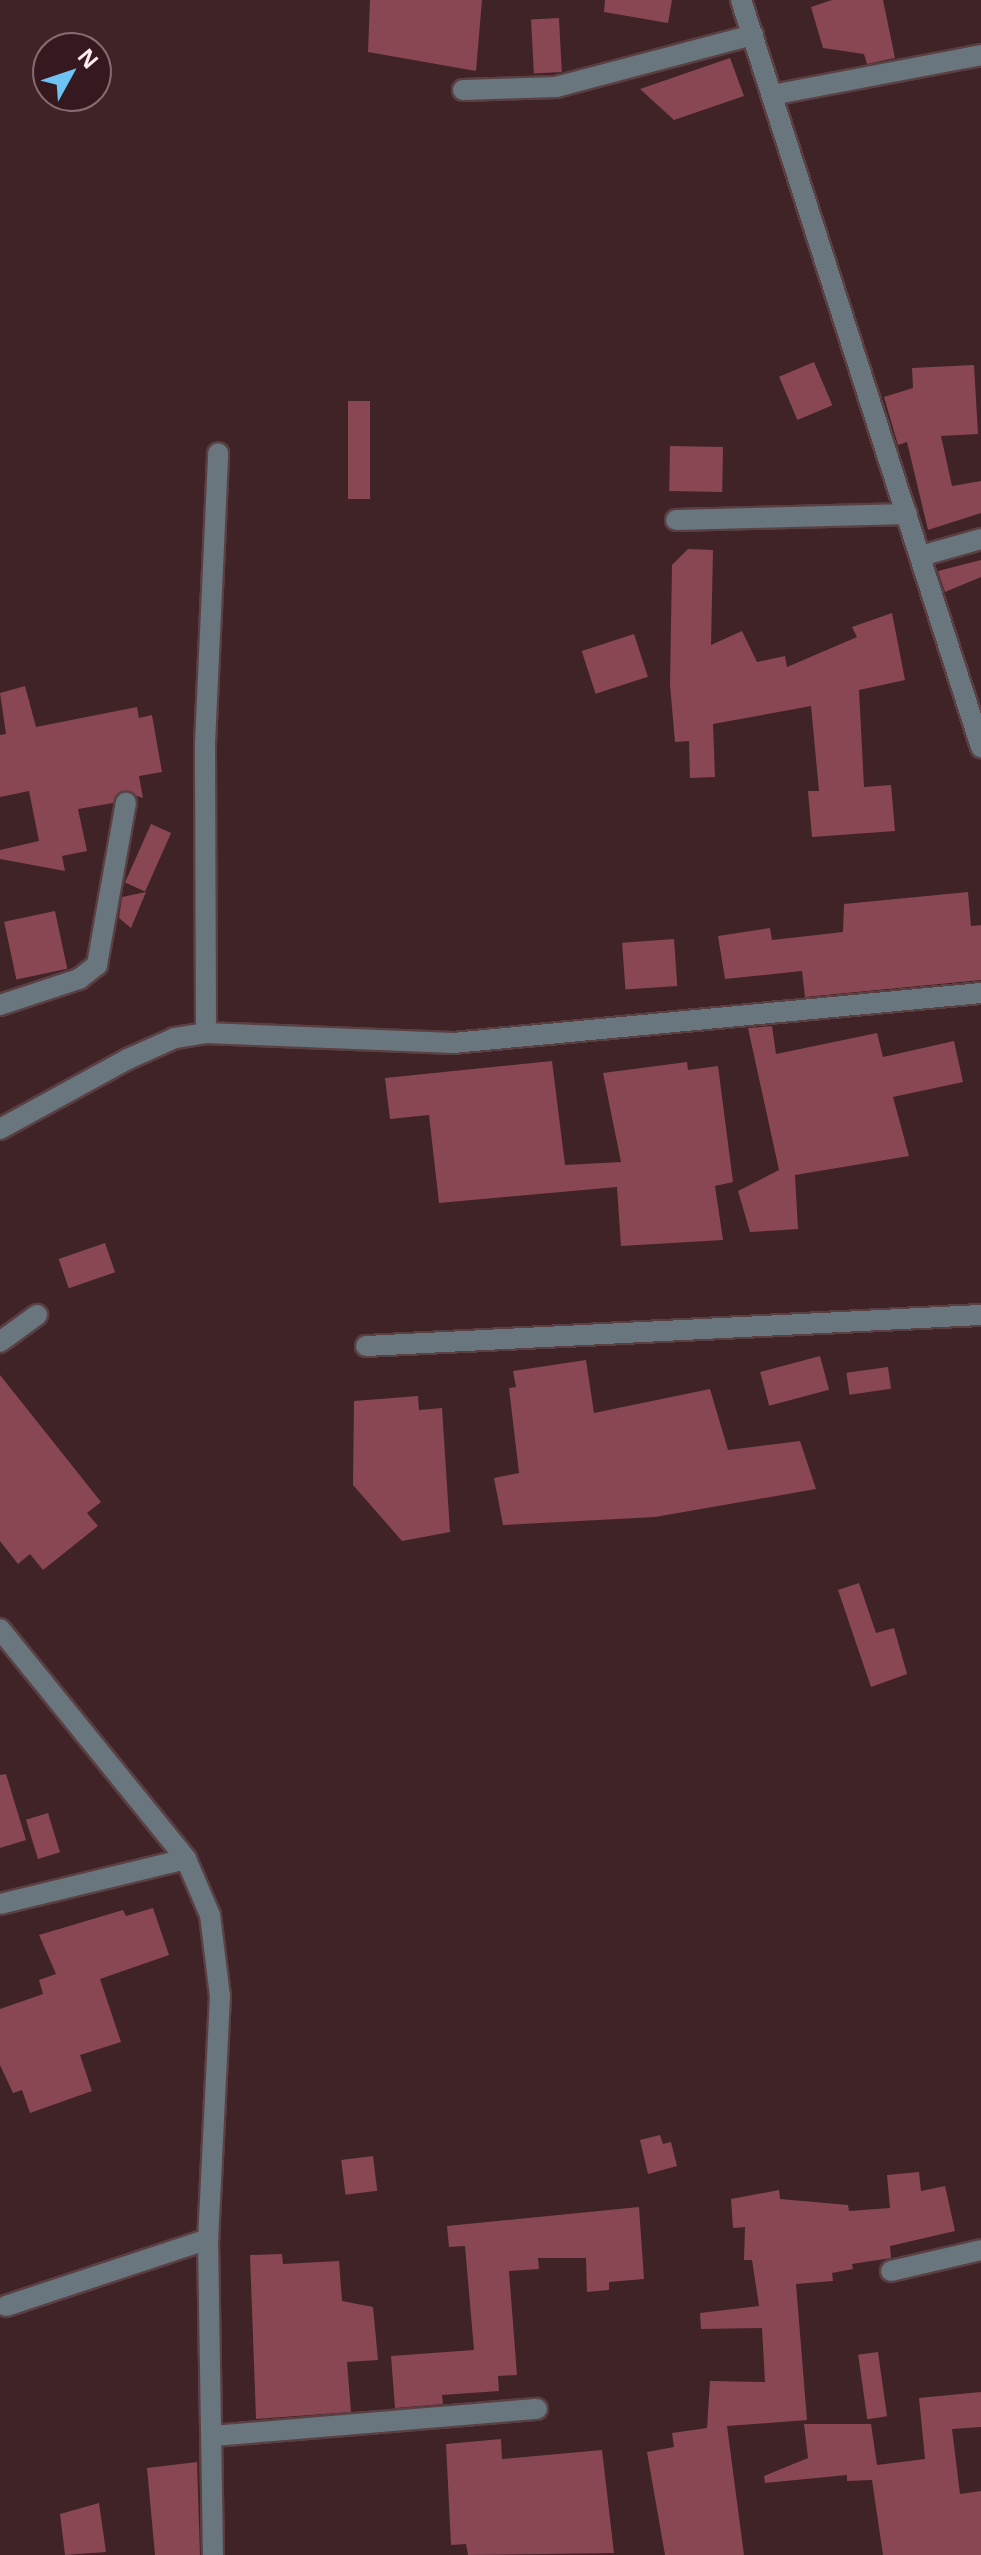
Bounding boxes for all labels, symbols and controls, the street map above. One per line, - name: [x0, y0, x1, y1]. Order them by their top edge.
- north arrow: [32, 32, 112, 112]
- text: N: [72, 41, 106, 74]

